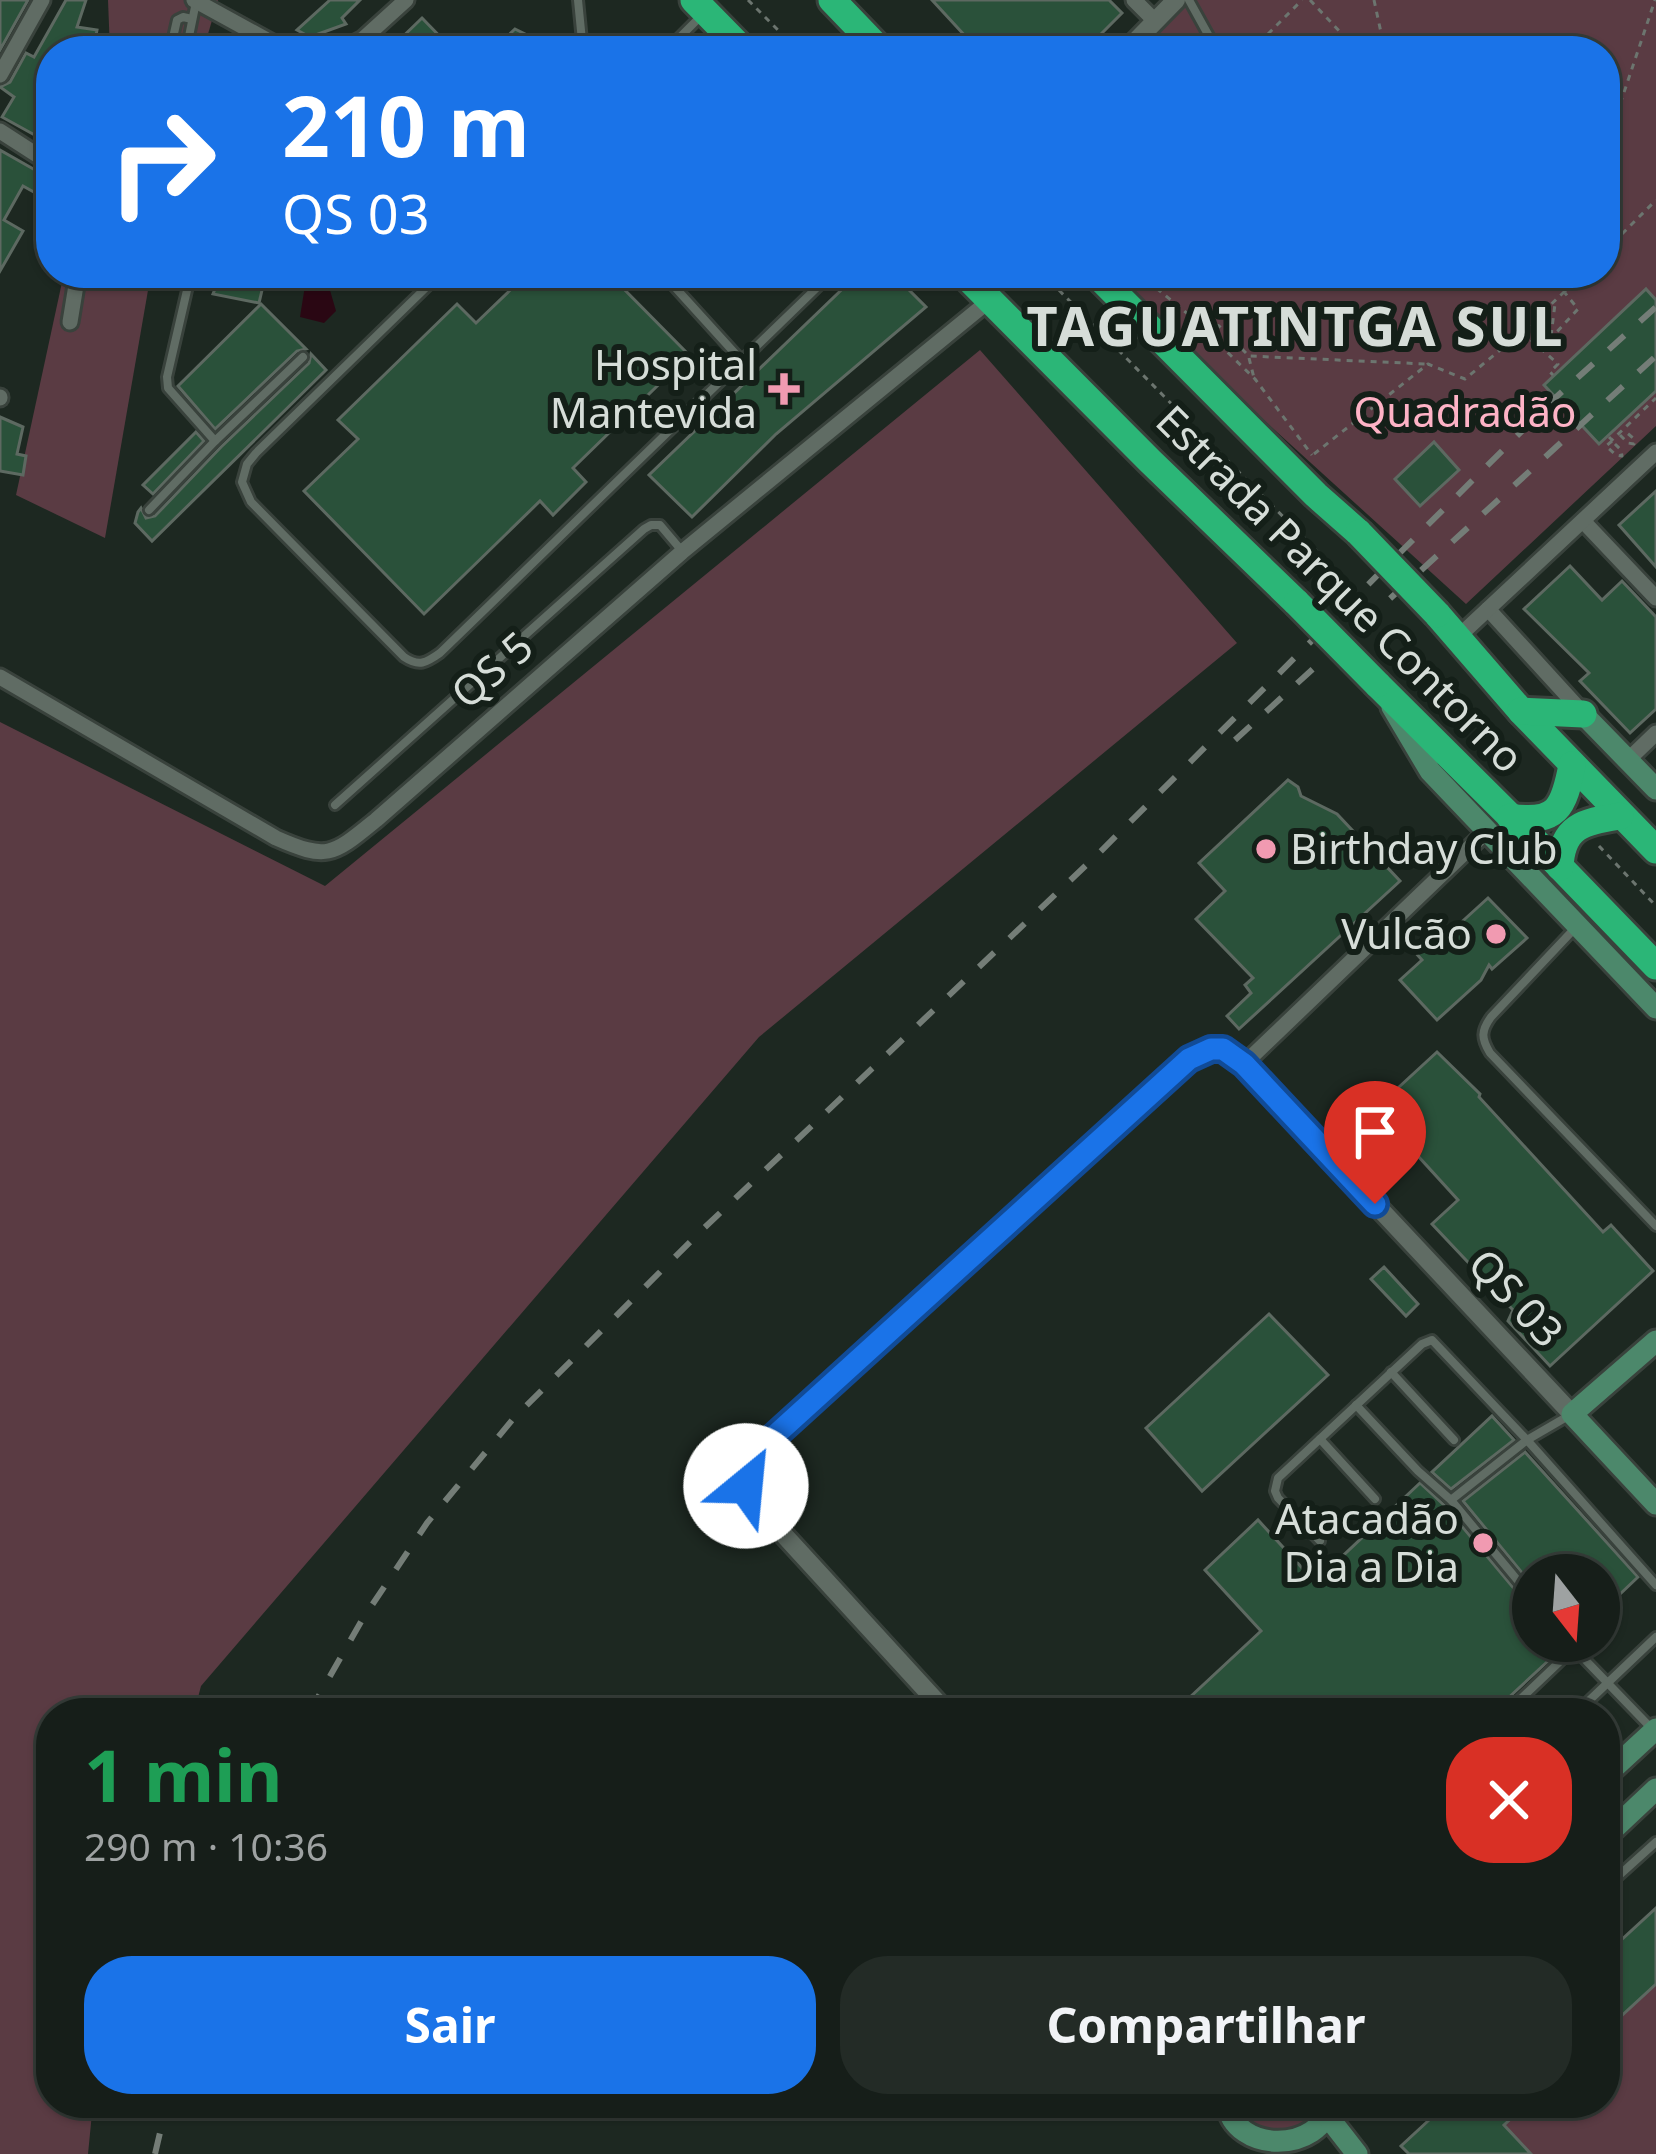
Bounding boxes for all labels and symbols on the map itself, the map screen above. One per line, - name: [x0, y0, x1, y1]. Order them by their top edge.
- district label: TAGUATINTGA SUL: [1026, 288, 1566, 362]
- place label: Hospital Mantevida: [550, 335, 757, 440]
- marker: Hospital Mantevida: [768, 373, 800, 405]
- park label: Quadradão: [1353, 382, 1577, 439]
- street label: Estrada Parque Contorno: [1145, 392, 1537, 784]
- street label: QS 5: [438, 618, 544, 720]
- place label: Birthday Club: [1290, 819, 1558, 876]
- marker: Birthday Club: [1253, 836, 1279, 862]
- place label: Vulcão: [1341, 904, 1472, 961]
- marker: Vulcão: [1483, 921, 1509, 947]
- pin: [1324, 1081, 1426, 1204]
- street label: QS 03: [1457, 1236, 1577, 1358]
- position arrow: [683, 1423, 809, 1549]
- place label: Atacadão Dia a Dia: [1275, 1489, 1459, 1594]
- marker: Atacadão Dia a Dia: [1470, 1530, 1496, 1556]
- north arrow: [1512, 1554, 1620, 1662]

